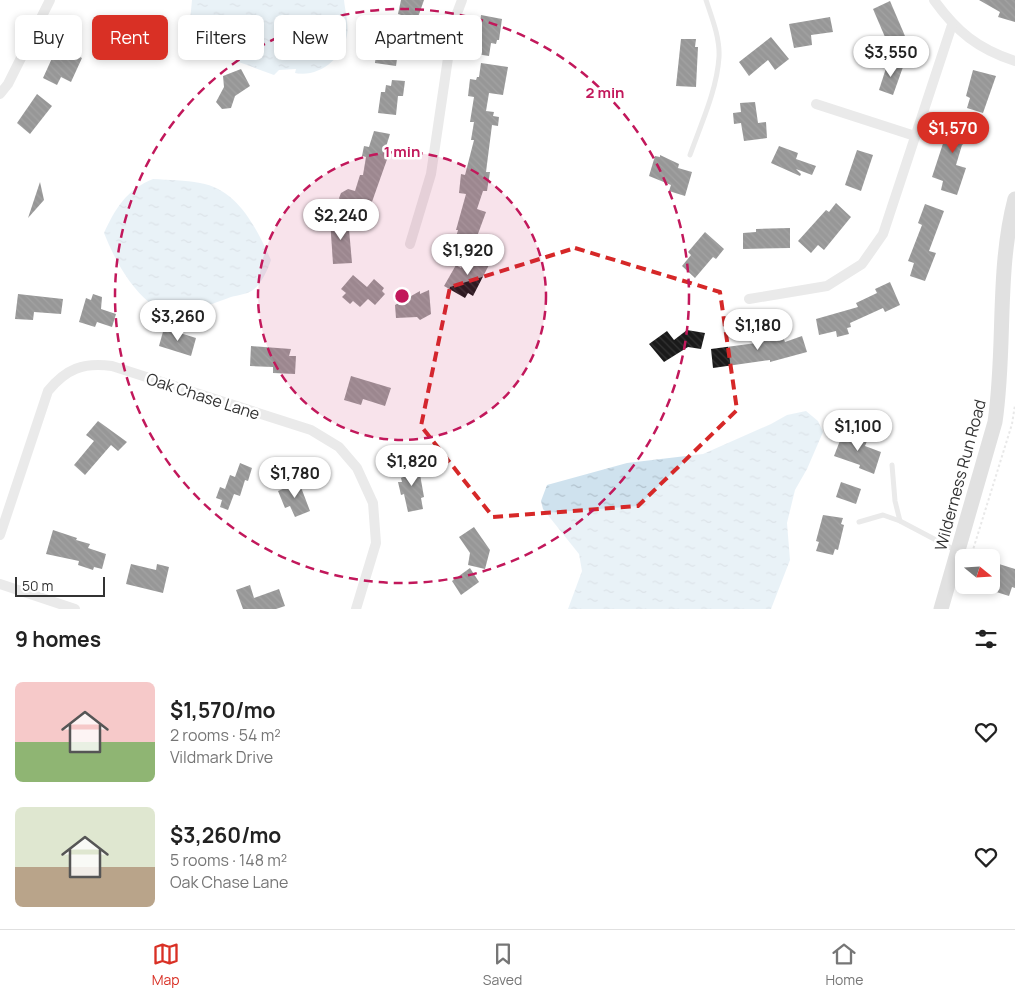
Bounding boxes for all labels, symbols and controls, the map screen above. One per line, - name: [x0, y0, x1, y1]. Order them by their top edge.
- chip: Buy: [15, 15, 82, 60]
- chip: Rent: [92, 15, 168, 60]
- chip: Filters: [178, 15, 264, 60]
- chip: New: [274, 15, 346, 60]
- chip: Apartment: [356, 15, 482, 60]
- pin: $3,550: [850, 36, 932, 78]
- text: $3,550: [864, 41, 918, 63]
- text: 2 min: [585, 82, 625, 103]
- pin: $1,570: [912, 112, 994, 154]
- text: $1,570: [928, 117, 978, 139]
- text: 1 min: [384, 141, 420, 162]
- pin: $2,240: [300, 198, 382, 241]
- text: $2,240: [314, 204, 368, 226]
- pin: $1,920: [427, 234, 509, 276]
- text: $1,920: [442, 239, 494, 261]
- centre of rings: [393, 287, 411, 305]
- pin: $3,260: [137, 300, 219, 342]
- text: $3,260: [151, 305, 205, 327]
- pin: $1,180: [717, 308, 799, 351]
- text: $1,180: [735, 314, 781, 336]
- street label: Oak Chase Lane: [143, 367, 263, 425]
- street label: Wilderness Run Road: [929, 397, 991, 553]
- pin: $1,100: [817, 410, 899, 452]
- text: $1,100: [834, 415, 882, 437]
- pin: $1,820: [371, 444, 453, 487]
- text: $1,820: [386, 450, 438, 472]
- pin: $1,780: [254, 456, 336, 499]
- text: $1,780: [270, 462, 320, 484]
- north arrow: [955, 549, 1000, 594]
- map controls: [955, 549, 1000, 594]
- scale bar: [15, 574, 105, 597]
- text: 50 m: [22, 576, 53, 595]
- text: 9 homes: [15, 625, 101, 653]
- icon: filters: [972, 625, 1000, 653]
- text: $1,570/mo: [170, 696, 275, 724]
- icon: home: [55, 702, 115, 762]
- icon: heart: [972, 718, 1000, 746]
- text: 2 rooms · 54 m²: [170, 724, 281, 746]
- text: Vildmark Drive: [170, 746, 273, 768]
- text: $3,260/mo: [170, 821, 281, 849]
- icon: home: [55, 827, 115, 887]
- icon: heart: [972, 843, 1000, 871]
- text: 5 rooms · 148 m²: [170, 849, 287, 871]
- text: Oak Chase Lane: [170, 871, 288, 893]
- tab: Map: [152, 940, 180, 989]
- tab: Saved: [483, 940, 522, 989]
- tab: Home: [826, 940, 863, 989]

